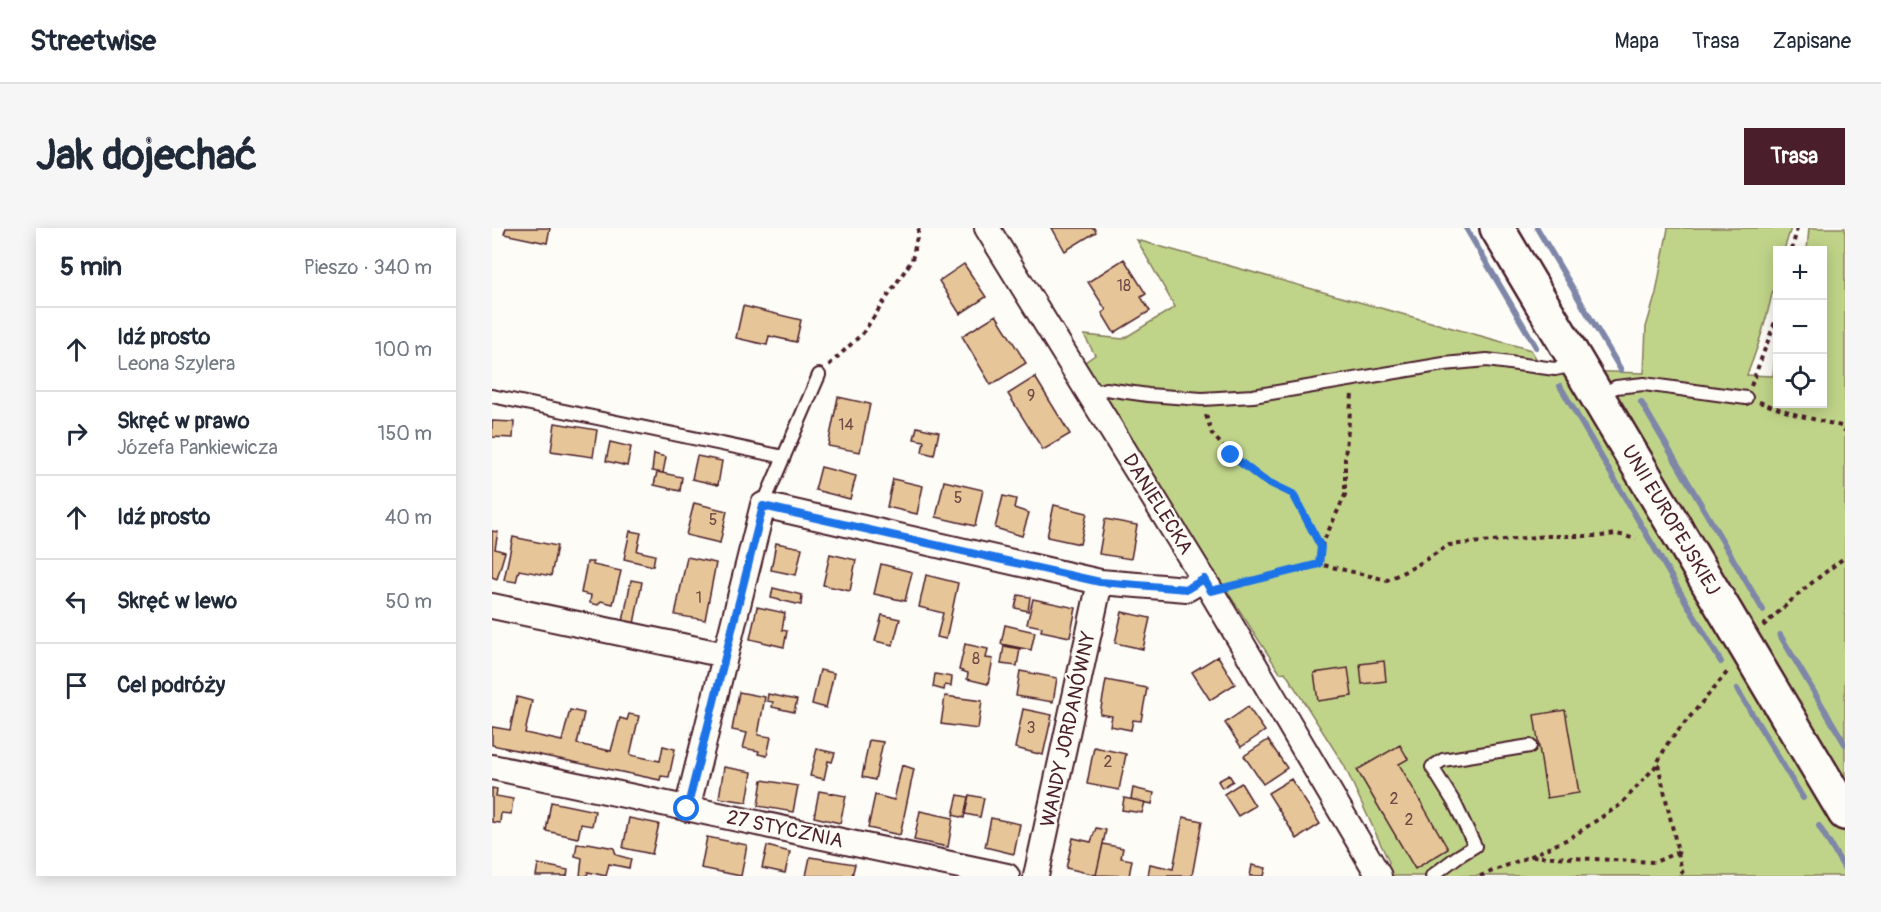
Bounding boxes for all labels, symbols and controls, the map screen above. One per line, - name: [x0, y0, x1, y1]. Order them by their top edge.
- text: Streetwise: [30, 24, 156, 59]
- text: Mapa: [1614, 28, 1659, 55]
- text: Trasa: [1692, 28, 1740, 55]
- text: Zapisane: [1773, 28, 1851, 55]
- button: Trasa: [1744, 128, 1845, 185]
- text: Jak dojechać: [36, 130, 257, 182]
- map controls: [1773, 246, 1827, 408]
- button: +: [1773, 246, 1827, 300]
- text: 5 min: [60, 251, 122, 283]
- text: Pieszo · 340 m: [304, 255, 432, 280]
- house number: 18: [1117, 276, 1131, 296]
- button: −: [1773, 300, 1827, 354]
- text: Idź prosto: [117, 323, 210, 351]
- icon: ahead: [60, 333, 93, 366]
- text: 100 m: [375, 337, 432, 362]
- text: Leona Szylera: [117, 351, 235, 376]
- button: locate: [1773, 354, 1827, 408]
- house number: 9: [1027, 386, 1035, 406]
- text: Skręć w prawo: [117, 407, 250, 435]
- house number: 14: [838, 415, 854, 435]
- icon: right: [60, 417, 93, 450]
- text: 150 m: [378, 421, 432, 446]
- text: Józefa Pankiewicza: [117, 435, 278, 460]
- street label: UNII EUROPEJSKIEJ: [1616, 440, 1726, 600]
- route end: [1217, 441, 1243, 467]
- street label: DANIELECKA: [1117, 449, 1199, 559]
- house number: 5: [954, 488, 962, 508]
- icon: ahead: [60, 501, 93, 534]
- text: Idź prosto: [117, 503, 210, 531]
- text: 40 m: [385, 505, 432, 530]
- house number: 5: [709, 510, 717, 530]
- icon: left: [60, 585, 93, 618]
- text: Skręć w lewo: [117, 587, 237, 615]
- house number: 1: [696, 588, 702, 608]
- text: 50 m: [385, 589, 432, 614]
- street label: WANDY JORDANÓWNY: [1035, 628, 1101, 829]
- house number: 8: [972, 649, 980, 669]
- icon: arrive: [60, 669, 93, 702]
- text: Cel podróży: [117, 671, 225, 699]
- house number: 3: [1027, 718, 1036, 738]
- house number: 2: [1104, 752, 1113, 772]
- house number: 2: [1390, 789, 1399, 809]
- route start: [673, 795, 699, 821]
- street label: 27 STYCZNIA: [724, 804, 846, 854]
- house number: 2: [1405, 810, 1414, 830]

